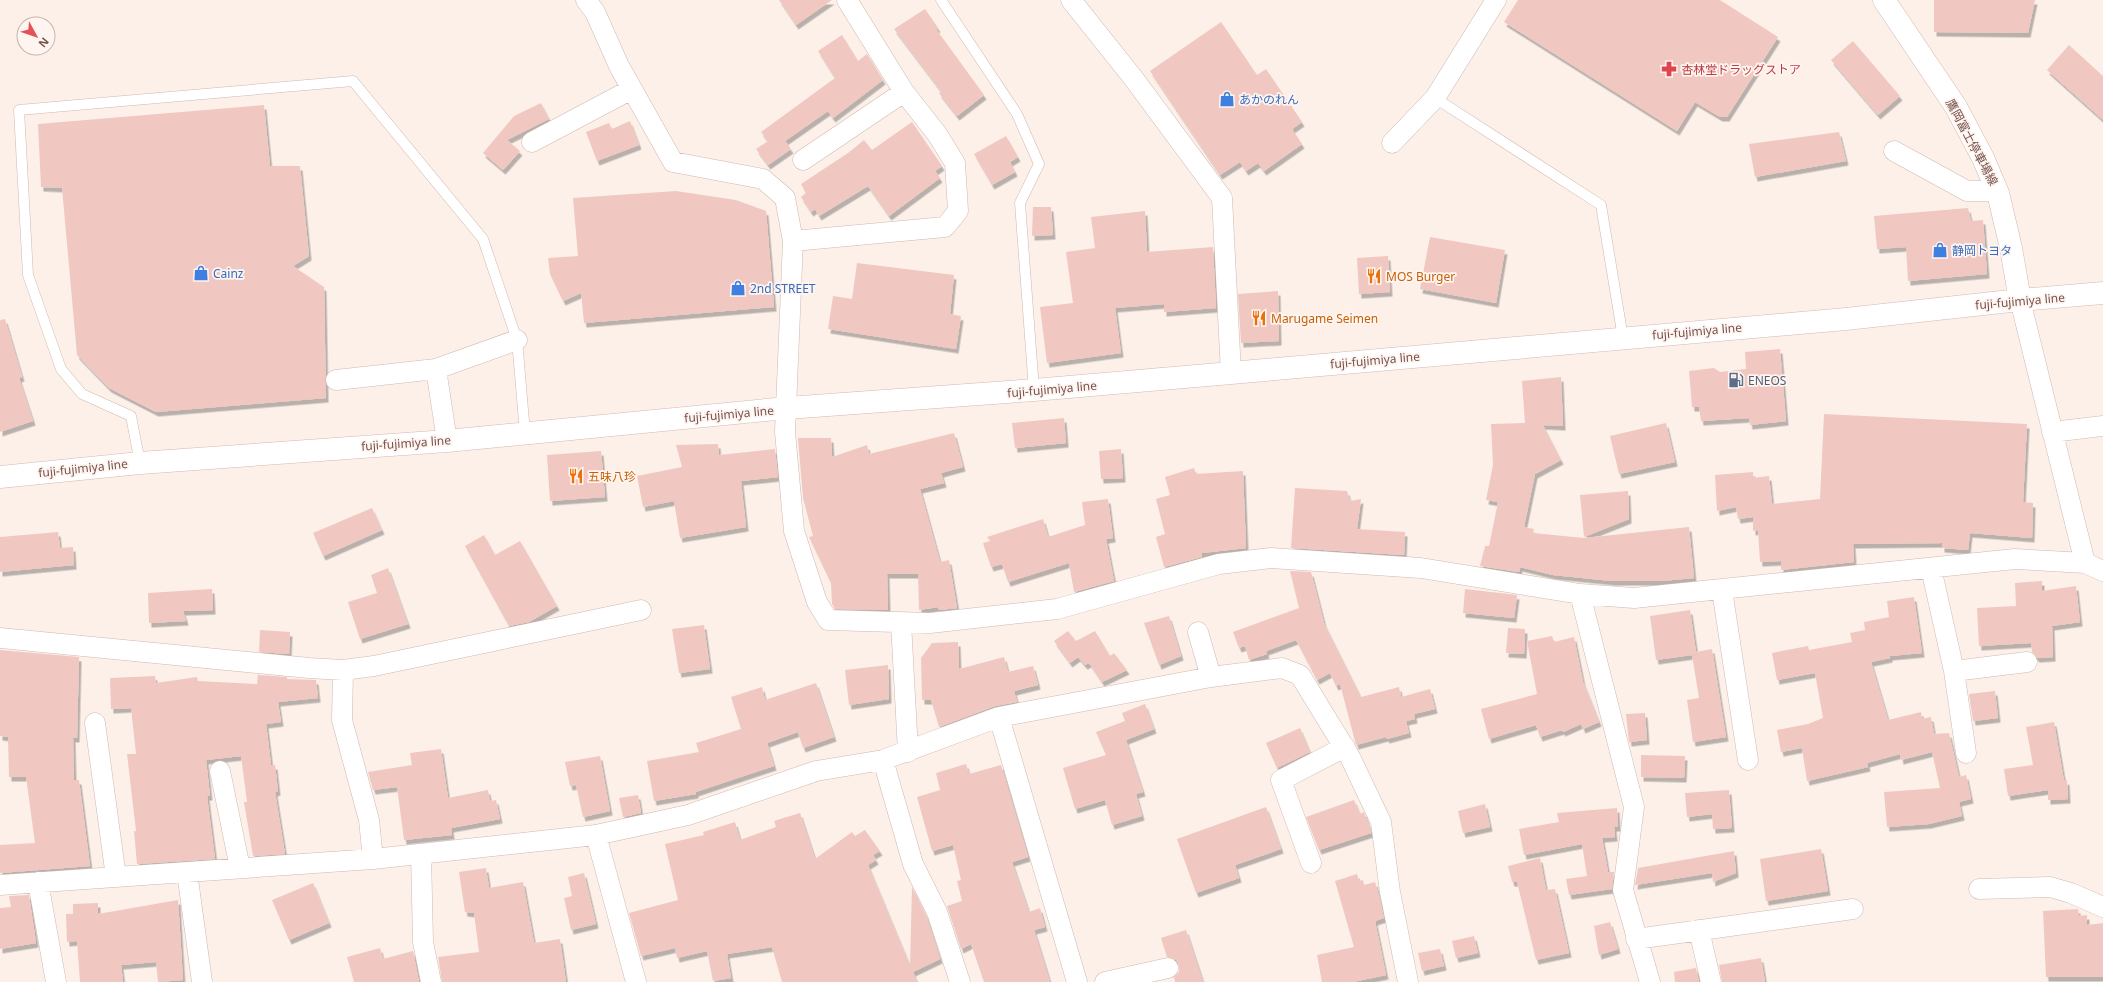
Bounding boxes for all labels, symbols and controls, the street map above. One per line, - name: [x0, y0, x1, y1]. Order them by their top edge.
- north arrow: [16, 16, 56, 56]
- text: N: [35, 34, 53, 51]
- pharmacy icon: 杏林堂ドラッグストア: [1660, 60, 1678, 78]
- place label: 杏林堂ドラッグストア: [1681, 61, 1801, 78]
- shop icon: あかのれん: [1218, 90, 1236, 108]
- place label: あかのれん: [1239, 91, 1299, 108]
- street label: 鷹岡富士停車場線: [1942, 96, 2002, 188]
- shop icon: 静岡トヨタ: [1931, 241, 1949, 259]
- place label: 静岡トヨタ: [1952, 242, 2012, 259]
- shop icon: Cainz: [192, 264, 210, 282]
- place label: Cainz: [213, 265, 244, 282]
- restaurant icon: MOS Burger: [1365, 267, 1383, 285]
- place label: MOS Burger: [1386, 268, 1455, 285]
- shop icon: 2nd STREET: [729, 279, 747, 297]
- place label: 2nd STREET: [750, 280, 816, 297]
- street label: fuji-fujimiya line: [1974, 289, 2066, 313]
- restaurant icon: Marugame Seimen: [1250, 309, 1268, 327]
- place label: Marugame Seimen: [1271, 310, 1378, 327]
- street label: fuji-fujimiya line: [1651, 319, 1743, 343]
- street label: fuji-fujimiya line: [1329, 348, 1421, 372]
- fuel station icon: ENEOS: [1727, 371, 1745, 389]
- place label: ENEOS: [1748, 372, 1787, 389]
- street label: fuji-fujimiya line: [1006, 377, 1098, 401]
- street label: fuji-fujimiya line: [683, 402, 775, 426]
- street label: fuji-fujimiya line: [361, 431, 452, 455]
- street label: fuji-fujimiya line: [37, 455, 129, 481]
- restaurant icon: 五味八珍: [567, 467, 585, 485]
- place label: 五味八珍: [588, 468, 636, 485]

